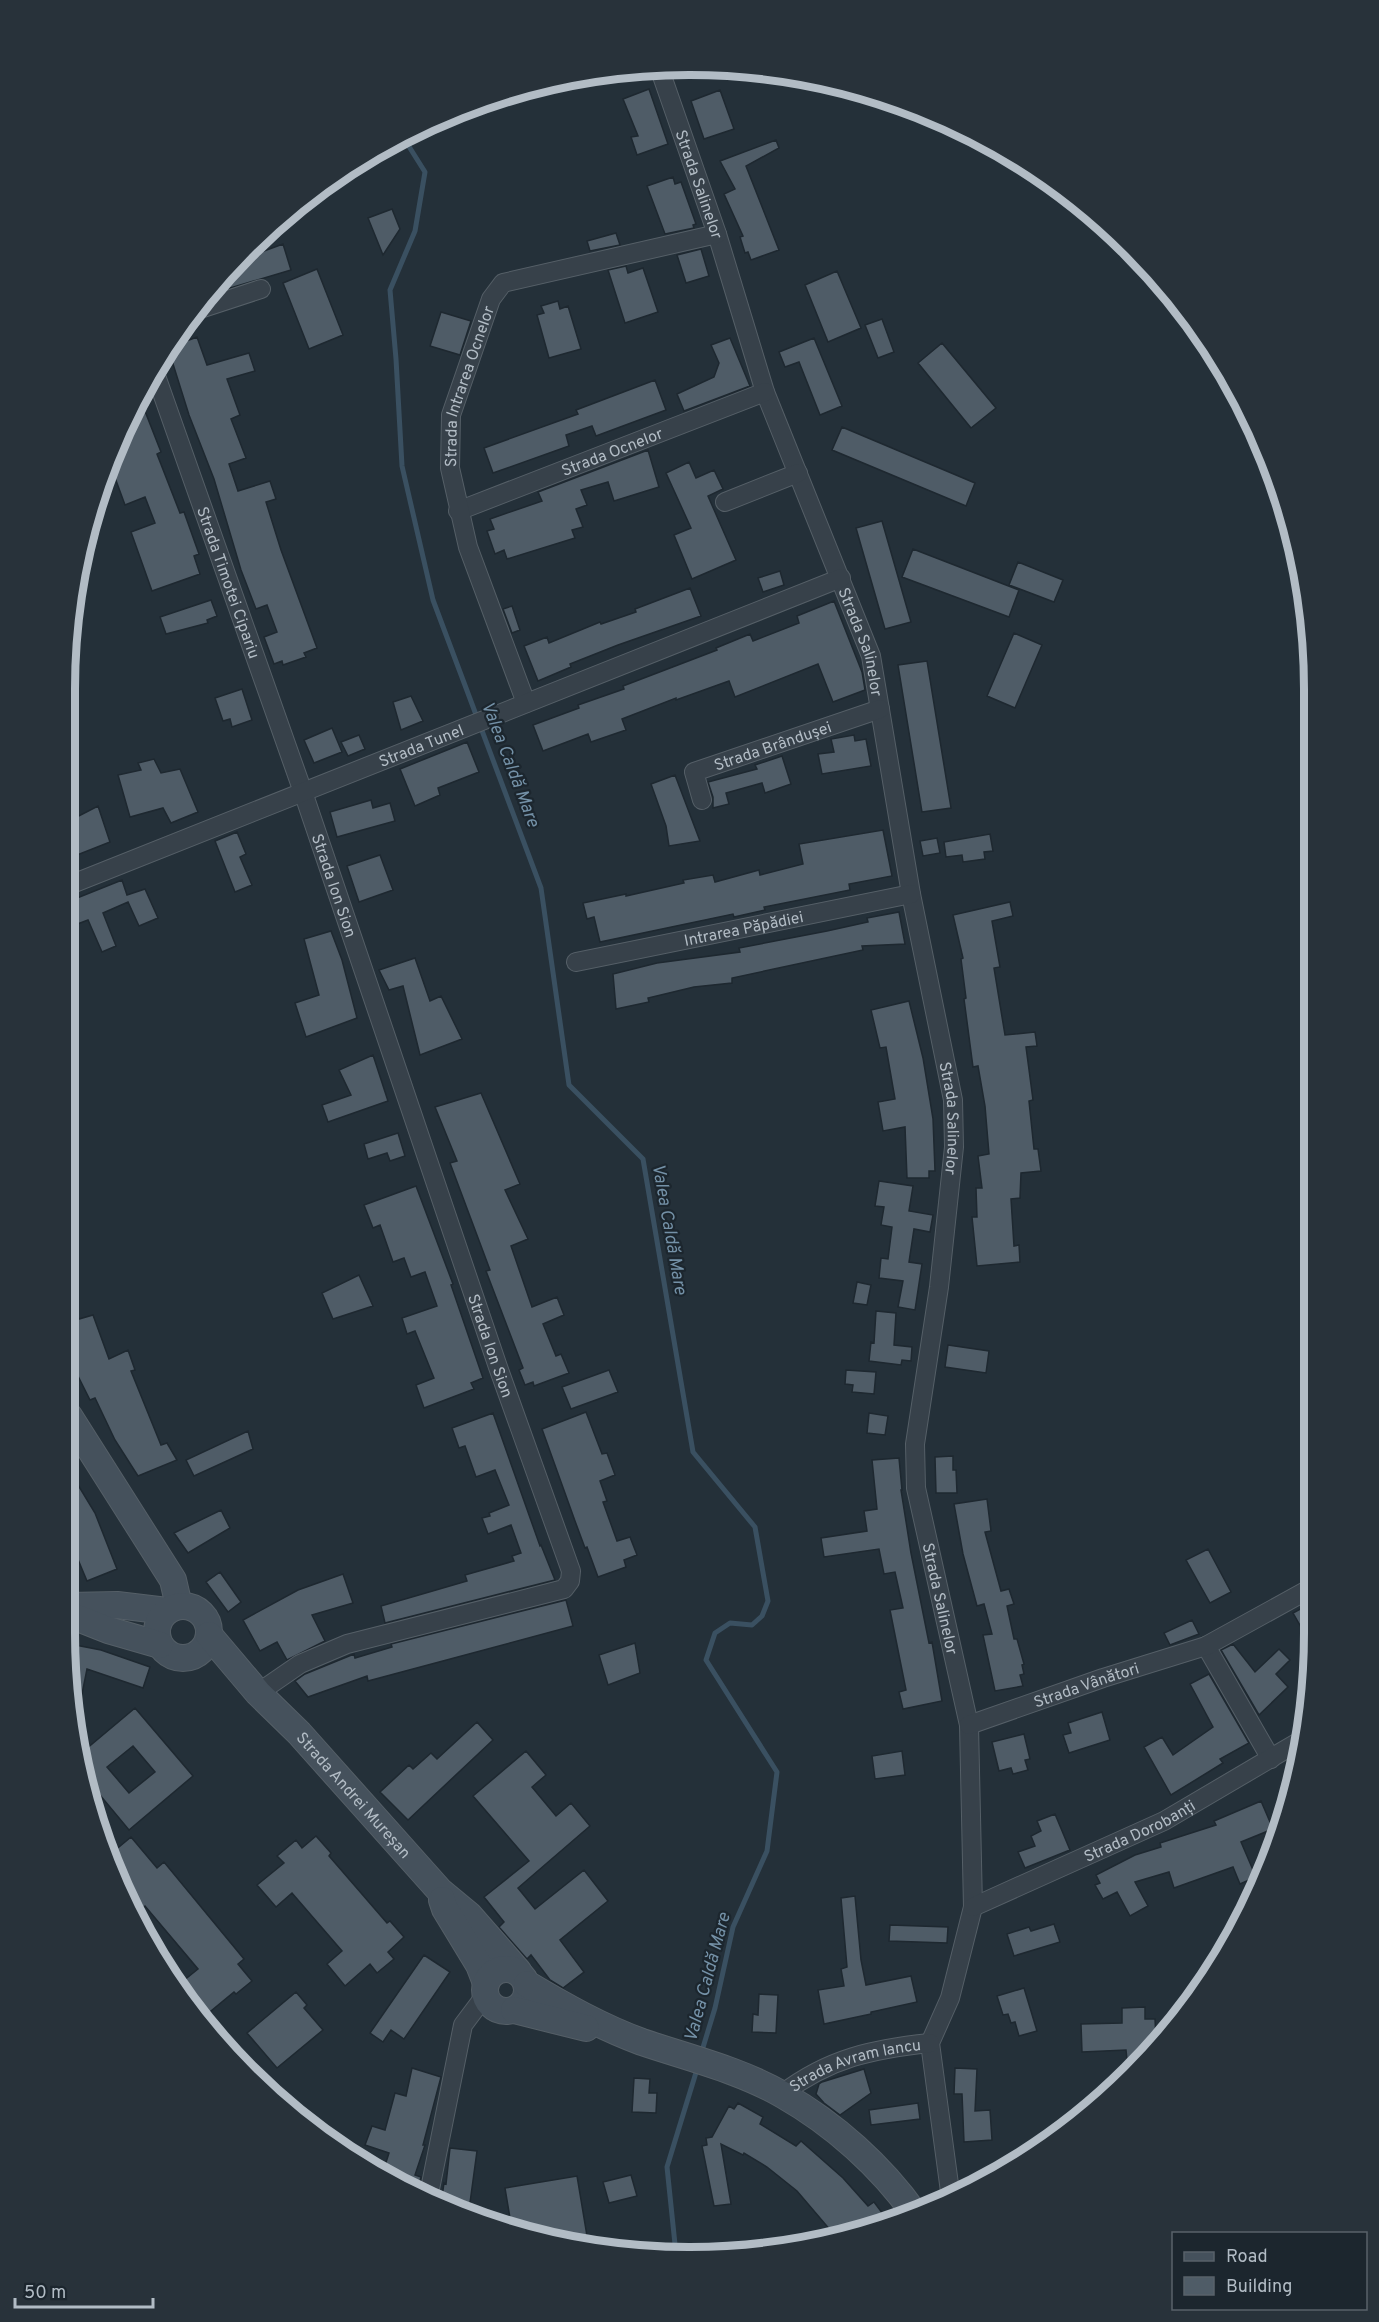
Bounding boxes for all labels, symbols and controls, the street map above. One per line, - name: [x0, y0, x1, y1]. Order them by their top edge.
- street label: Strada Salinelor: [670, 128, 726, 242]
- street label: Strada Intrarea Ocnelor: [442, 304, 500, 467]
- street label: Strada Ocnelor: [559, 425, 666, 482]
- street label: Strada Timotei Cipariu: [191, 504, 263, 662]
- street label: Strada Salinelor: [833, 585, 886, 698]
- water label: Valea Caldă Mare: [475, 698, 544, 831]
- street label: Strada Brândușei: [712, 718, 834, 776]
- street label: Strada Tunel: [376, 721, 467, 773]
- street label: Strada Ion Sion: [306, 832, 360, 941]
- street label: Intrarea Păpădiei: [683, 908, 805, 952]
- street label: Strada Salinelor: [933, 1060, 962, 1176]
- water label: Valea Caldă Mare: [646, 1162, 692, 1297]
- street label: Strada Ion Sion: [462, 1292, 516, 1401]
- street label: Strada Salinelor: [917, 1541, 961, 1657]
- street label: Strada Vânători: [1031, 1659, 1142, 1714]
- street label: Strada Andrei Mureșan: [291, 1729, 414, 1863]
- street label: Strada Dorobanți: [1081, 1797, 1200, 1868]
- water label: Valea Caldă Mare: [680, 1910, 737, 2045]
- street label: Strada Avram Iancu: [786, 2036, 922, 2098]
- legend: [1172, 2232, 1367, 2310]
- text: Road: [1226, 2246, 1268, 2269]
- scale bar: [15, 2271, 153, 2309]
- text: Building: [1226, 2276, 1292, 2299]
- text: 50 m: [24, 2282, 66, 2305]

